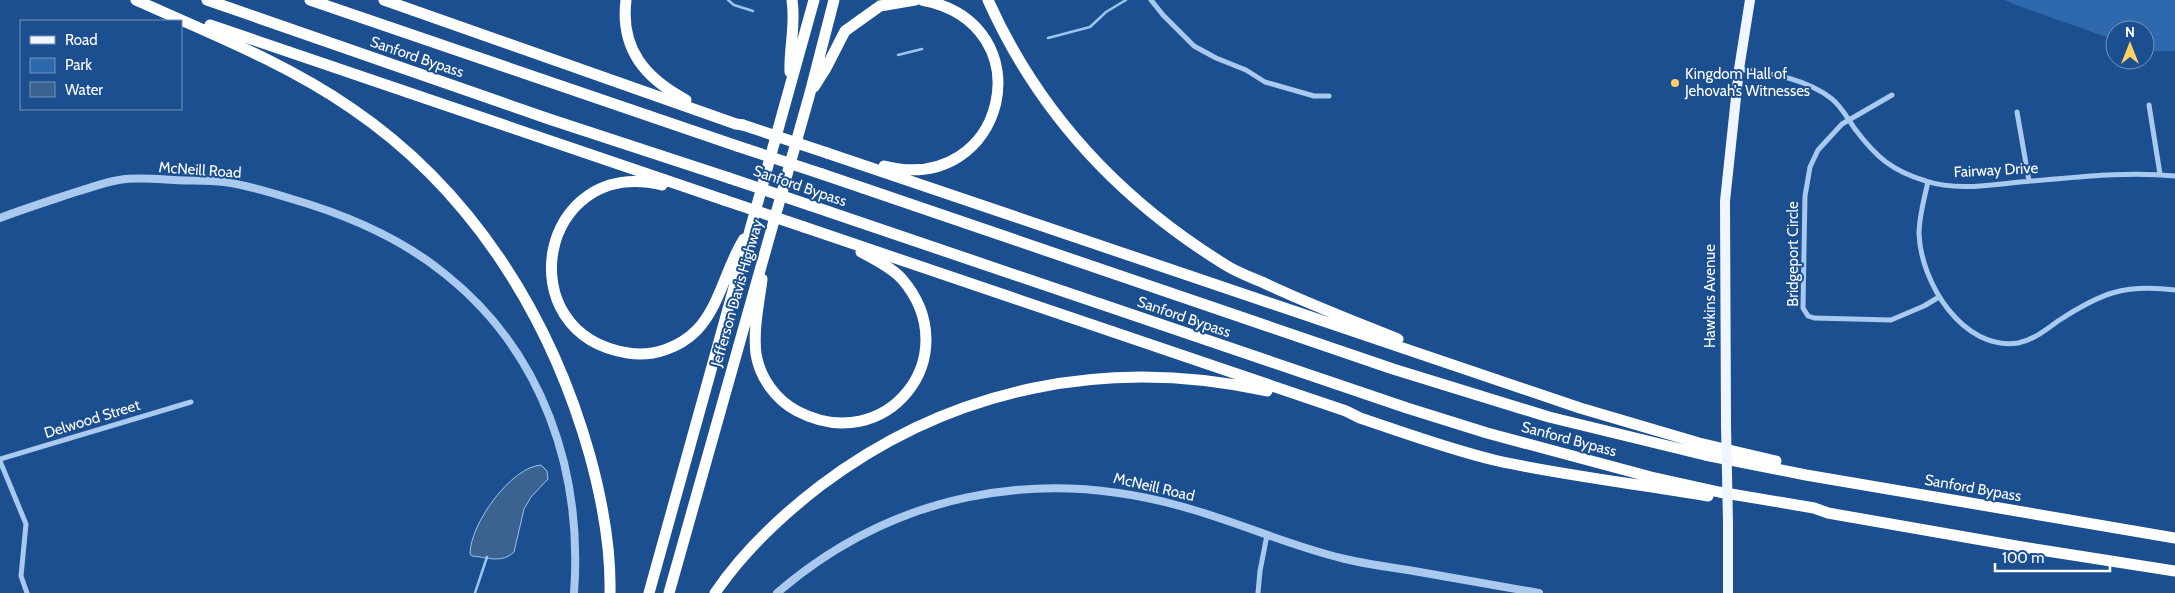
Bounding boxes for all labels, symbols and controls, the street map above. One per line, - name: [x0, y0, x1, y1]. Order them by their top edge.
- legend: [20, 20, 182, 110]
- north arrow: [2105, 20, 2155, 70]
- text: N: [2125, 23, 2135, 41]
- text: Road: [65, 31, 98, 49]
- street label: Sanford Bypass: [368, 33, 466, 81]
- text: Park: [65, 56, 92, 74]
- place label: Kingdom Hall of Jehovah’s Witnesses: [1684, 65, 1810, 100]
- marker: Kingdom Hall of Jehovah’s Witnesses: [1669, 77, 1681, 89]
- text: Water: [65, 81, 103, 99]
- street label: McNeill Road: [158, 158, 242, 182]
- street label: Fairway Drive: [1953, 159, 2039, 181]
- street label: Sanford Bypass: [751, 162, 849, 210]
- street label: Bridgeport Circle: [1784, 201, 1802, 307]
- street label: Jefferson Davis Highway: [707, 217, 767, 369]
- street label: Hawkins Avenue: [1701, 244, 1719, 348]
- street label: Sanford Bypass: [1135, 293, 1233, 341]
- street label: Delwood Street: [42, 396, 142, 442]
- street label: Sanford Bypass: [1519, 418, 1619, 460]
- street label: McNeill Road: [1112, 469, 1196, 505]
- street label: Sanford Bypass: [1923, 471, 2023, 505]
- scale bar: [1995, 540, 2110, 572]
- text: 100 m: [2002, 549, 2044, 567]

